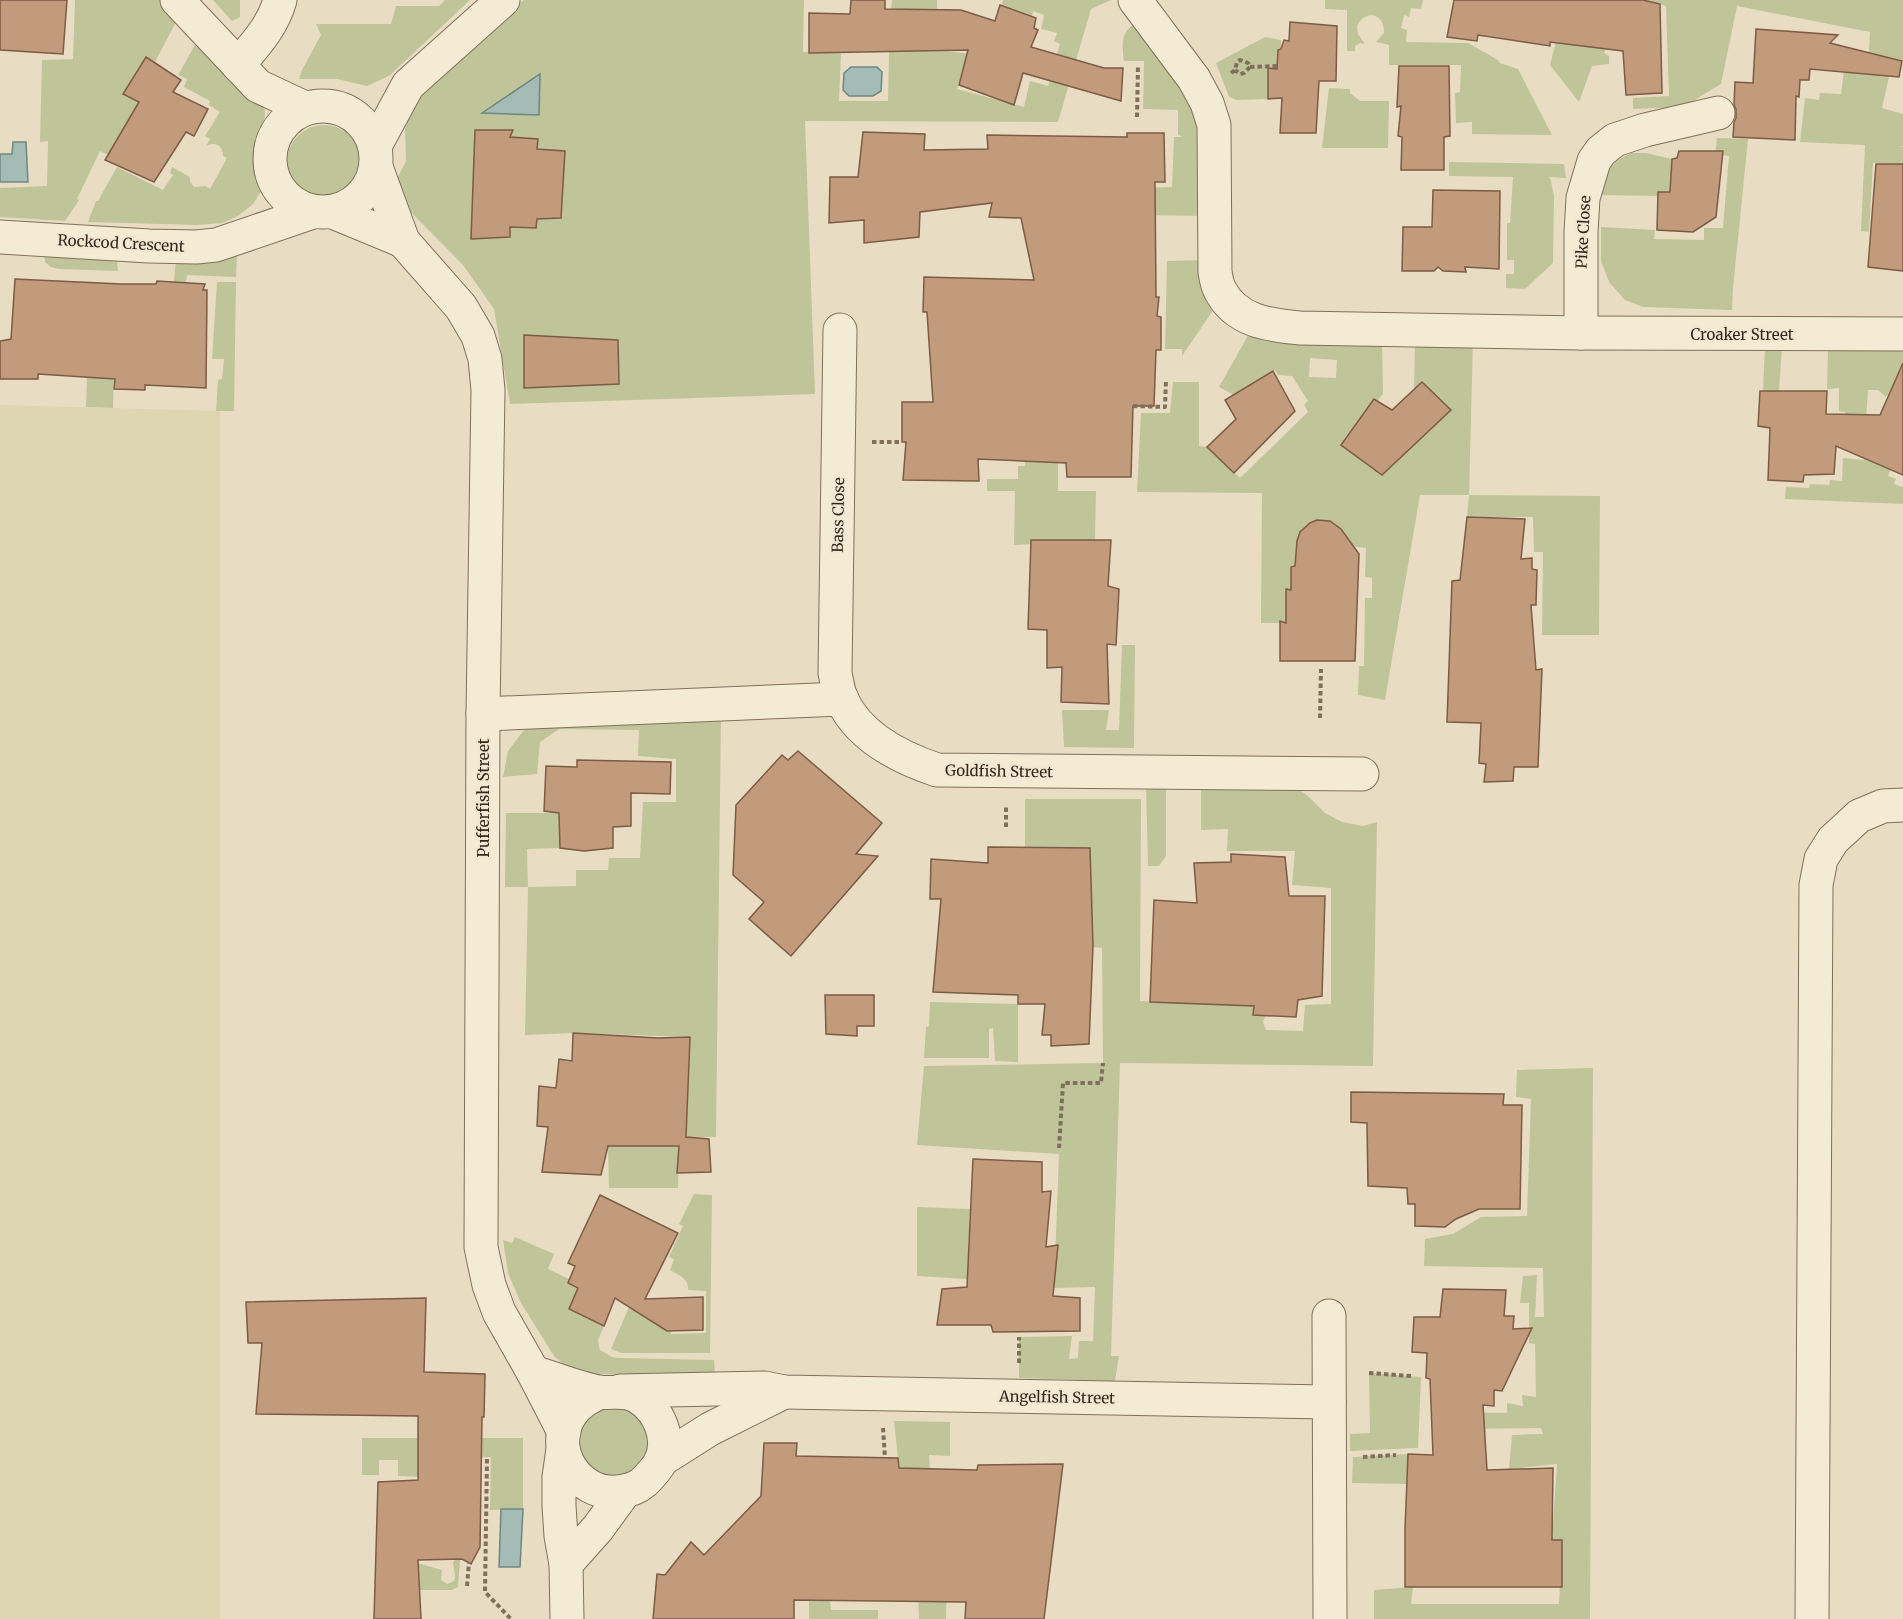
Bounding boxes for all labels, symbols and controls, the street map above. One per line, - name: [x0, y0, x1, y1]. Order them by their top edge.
- street label: Pike Close: [1572, 195, 1594, 269]
- street label: Rockcod Crescent: [57, 230, 185, 256]
- street label: Croaker Street: [1690, 325, 1794, 344]
- street label: Bass Close: [828, 477, 848, 553]
- street label: Pufferfish Street: [474, 738, 493, 858]
- street label: Goldfish Street: [945, 761, 1053, 781]
- street label: Angelfish Street: [998, 1386, 1115, 1408]

